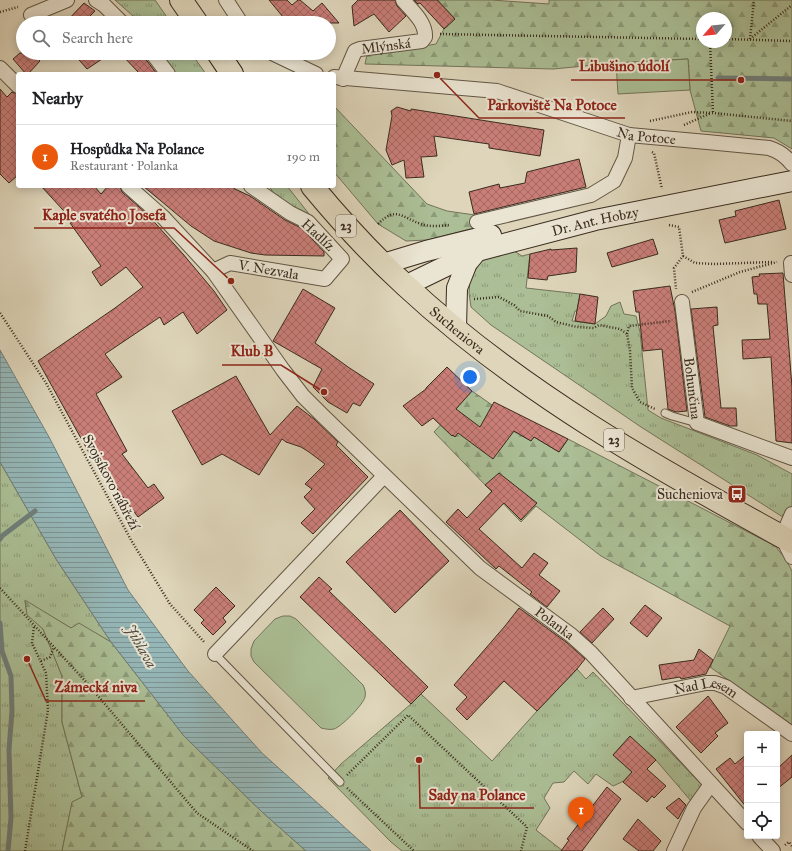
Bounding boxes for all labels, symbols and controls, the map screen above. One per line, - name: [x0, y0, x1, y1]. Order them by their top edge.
- north arrow: [696, 12, 732, 48]
- search box: [16, 16, 336, 60]
- icon: search: [30, 27, 52, 49]
- text: Search here: [62, 29, 133, 47]
- street label: Mlýnská: [360, 34, 412, 57]
- callout: Libušino údolí: [571, 53, 677, 80]
- text: Libušino údolí: [579, 57, 670, 75]
- text: Nearby: [32, 88, 83, 109]
- callout: Parkoviště Na Potoce: [479, 91, 625, 118]
- text: Parkoviště Na Potoce: [487, 96, 618, 114]
- street label: Na Potoce: [615, 123, 677, 148]
- text: Hospůdka Na Polance: [70, 140, 204, 158]
- text: 1: [42, 149, 48, 165]
- text: 190 m: [287, 149, 320, 165]
- text: Restaurant · Polanka: [70, 158, 178, 174]
- callout: Kaple svatého Josefa: [34, 201, 174, 228]
- street label: Dr. Ant. Hobzy: [550, 203, 641, 240]
- text: Kaple svatého Josefa: [42, 206, 167, 225]
- street label: Hadlíz: [298, 215, 338, 255]
- road number: 23: [336, 215, 356, 237]
- street label: V. Nezvala: [236, 256, 300, 283]
- street label: Sucheniova: [426, 303, 488, 358]
- callout: Klub B: [222, 338, 281, 365]
- text: Klub B: [230, 342, 274, 360]
- street label: Bohunčina: [680, 356, 705, 420]
- your location: [460, 367, 480, 387]
- road number: 23: [604, 429, 624, 451]
- street label: Svojsíkovo nábřeží: [79, 431, 144, 534]
- bus stop icon: Sucheniova: [726, 483, 748, 505]
- place label: Sucheniova: [657, 486, 723, 503]
- street label: Polanka: [532, 603, 578, 643]
- water label: Jihlava: [121, 620, 161, 671]
- callout: Zámecká niva: [46, 674, 145, 701]
- street label: Nad Lesem: [672, 674, 742, 702]
- text: Zámecká niva: [55, 678, 138, 696]
- map controls: [744, 731, 780, 839]
- button: +: [744, 731, 780, 767]
- button: −: [744, 767, 780, 803]
- callout: Sady na Polance: [420, 781, 534, 808]
- text: Sady na Polance: [428, 786, 526, 805]
- pin: 1: [568, 797, 594, 830]
- button: locate: [744, 803, 780, 839]

